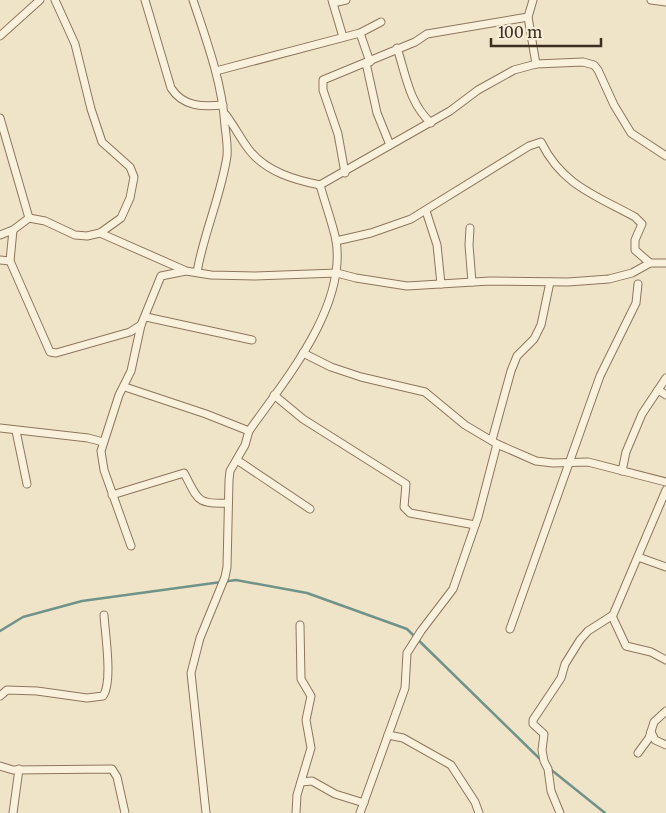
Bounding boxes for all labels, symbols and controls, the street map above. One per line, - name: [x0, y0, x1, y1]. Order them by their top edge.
- scale bar: [491, 15, 601, 47]
- text: 100 m: [498, 23, 542, 42]

